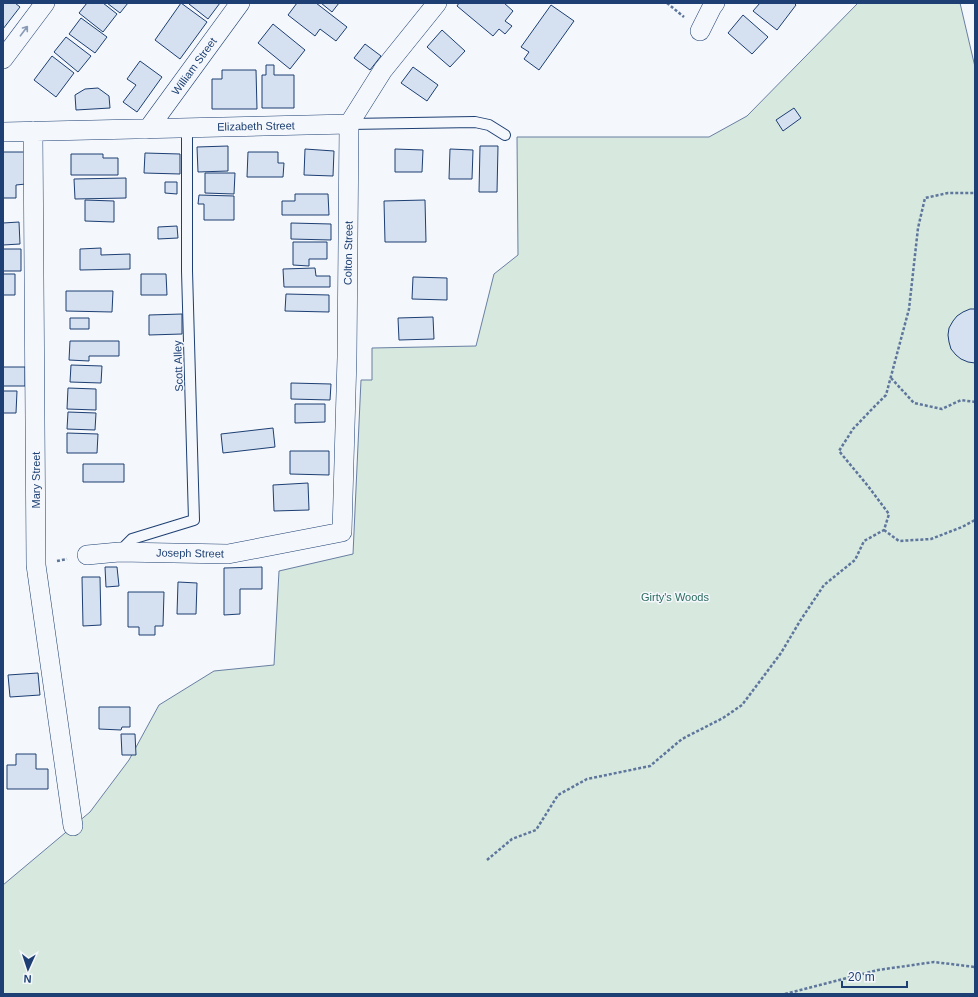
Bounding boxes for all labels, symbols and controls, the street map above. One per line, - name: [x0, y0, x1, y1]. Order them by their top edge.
- one-way arrow: [20, 26, 28, 37]
- street label: William Street: [169, 35, 219, 97]
- street label: Elizabeth Street: [217, 119, 295, 133]
- street label: Colton Street: [341, 221, 355, 285]
- street label: Scott Alley: [171, 340, 185, 392]
- street label: Mary Street: [30, 452, 42, 508]
- street label: Joseph Street: [156, 546, 224, 560]
- park label: Girty's Woods: [641, 591, 709, 603]
- north arrow: [8, 949, 48, 989]
- scale bar: [842, 963, 907, 989]
- text: 20 m: [848, 970, 875, 984]
- text: N: [23, 973, 32, 985]

